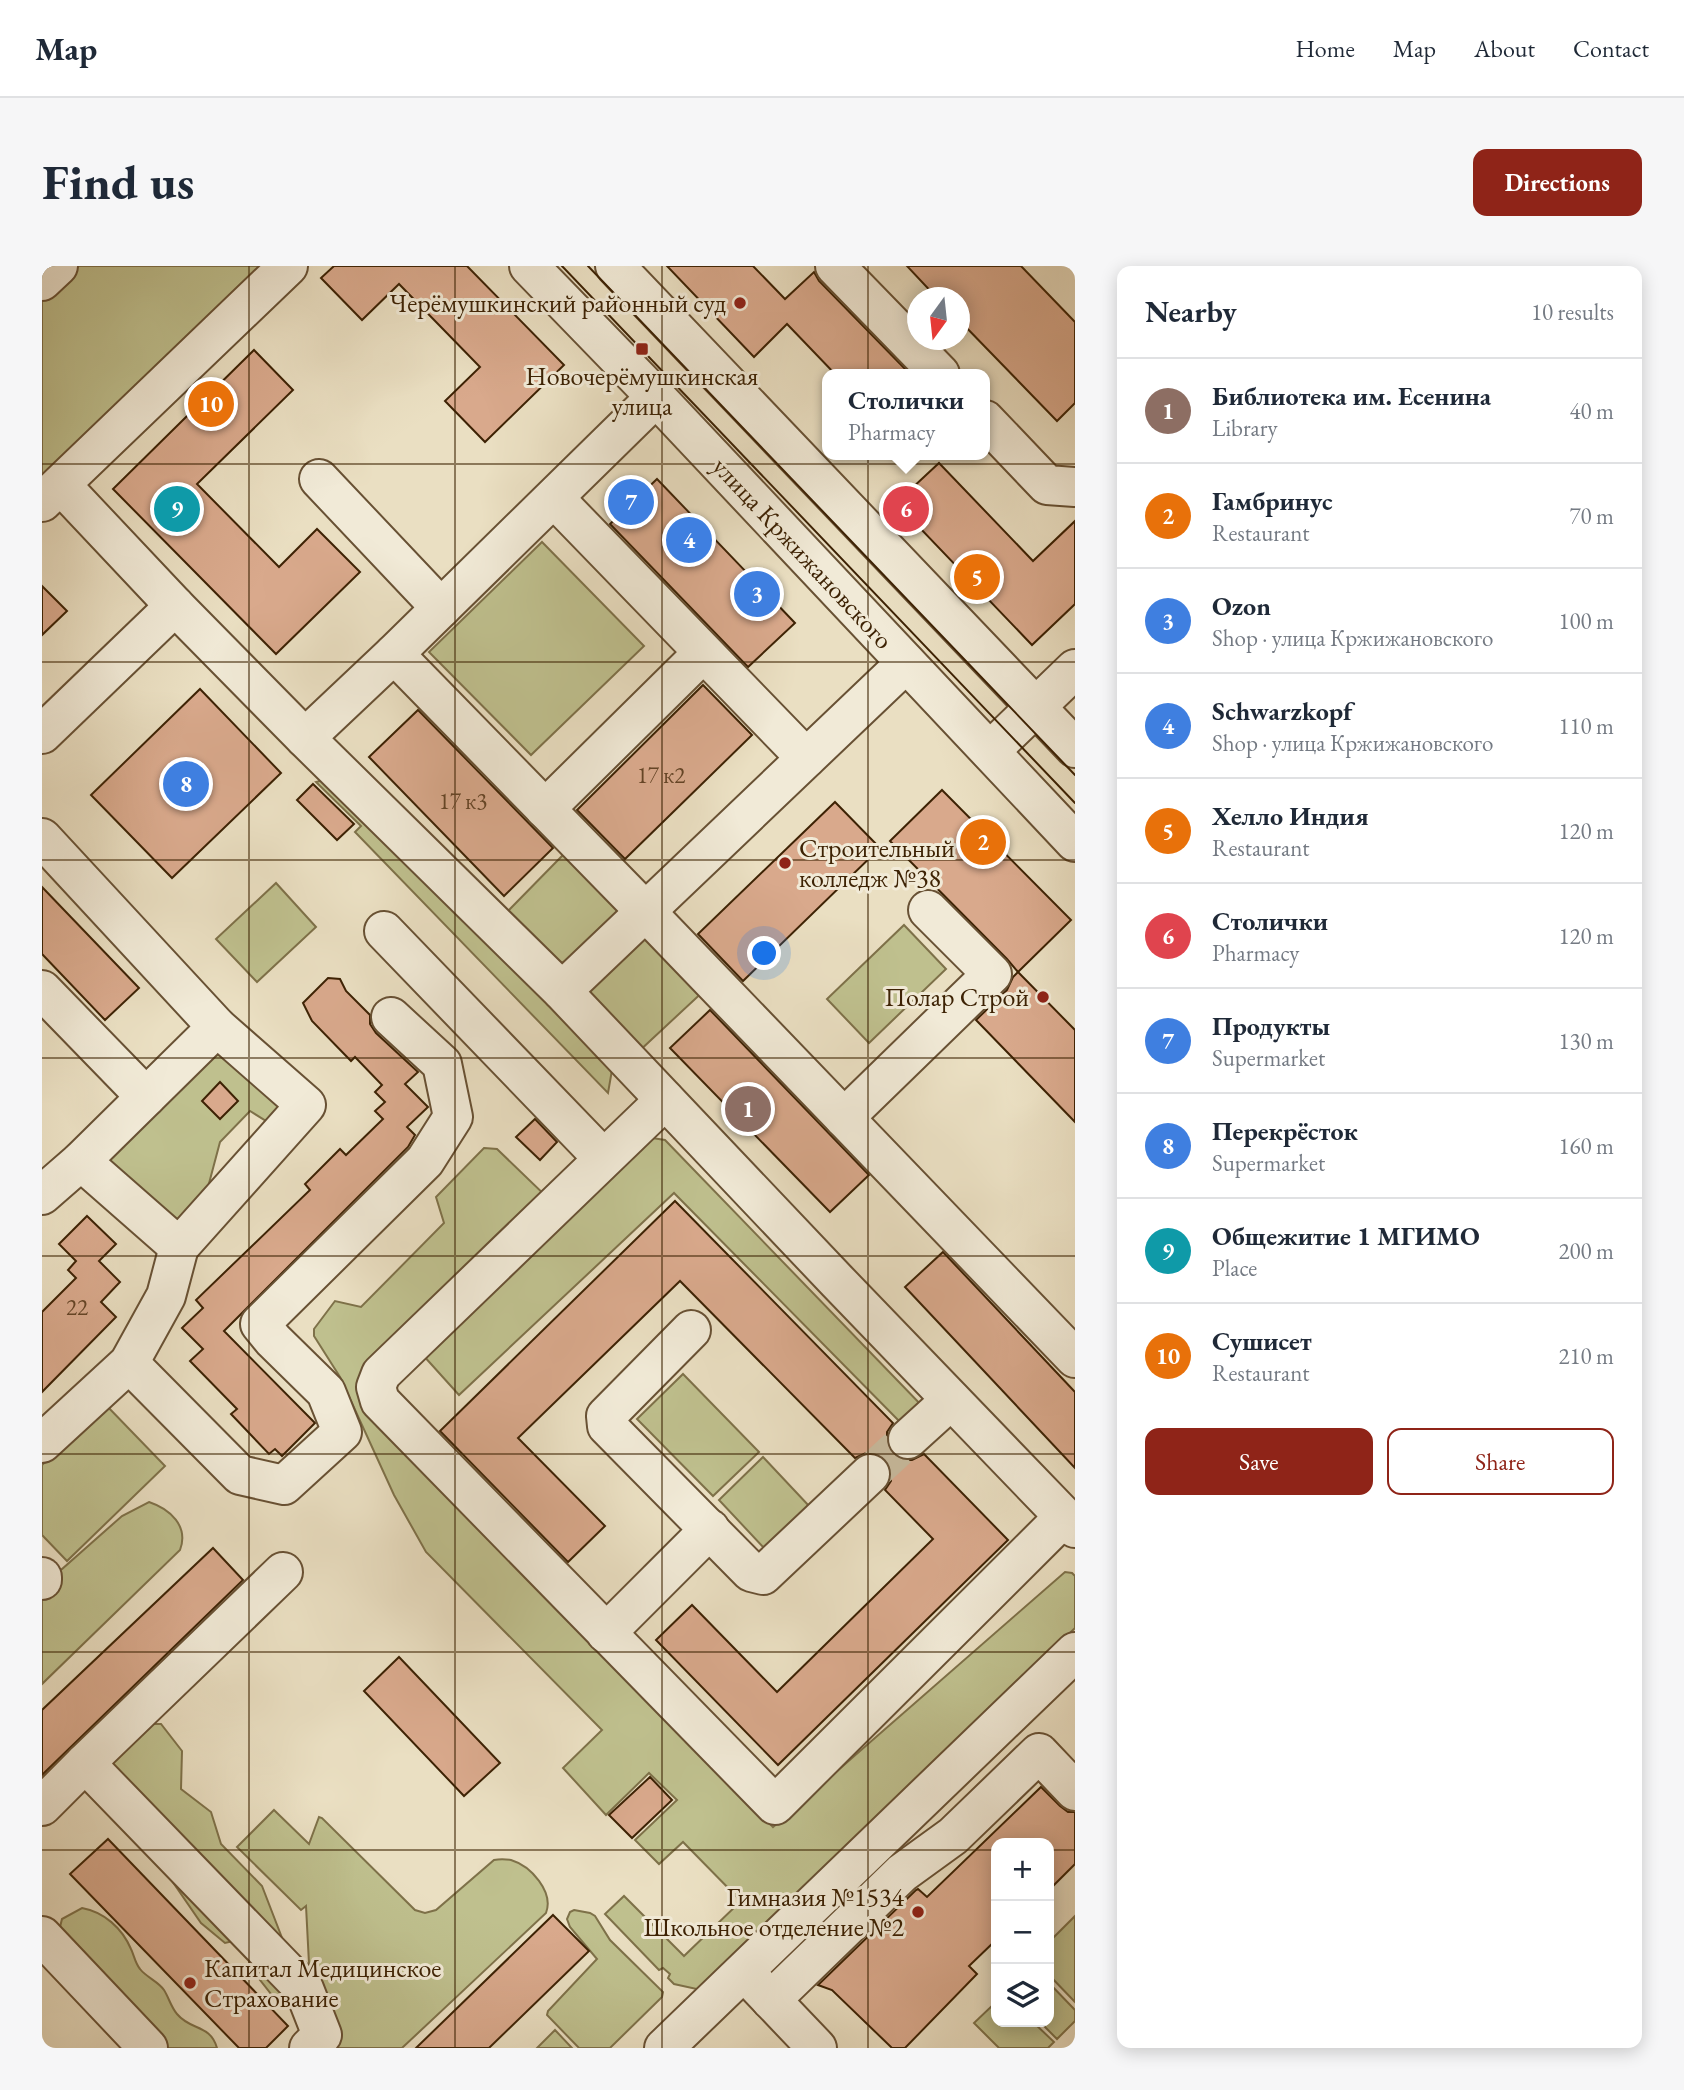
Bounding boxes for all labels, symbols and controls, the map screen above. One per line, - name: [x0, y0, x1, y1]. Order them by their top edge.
- text: Map: [35, 27, 97, 70]
- text: Home: [1295, 33, 1355, 64]
- text: Map: [1393, 33, 1436, 64]
- text: About: [1474, 33, 1535, 64]
- text: Contact: [1573, 33, 1649, 64]
- button: Directions: [1473, 149, 1642, 216]
- text: Find us: [42, 150, 194, 214]
- place label: Черёмушкинский районный суд: [390, 286, 726, 320]
- north arrow: [907, 287, 970, 350]
- text: Nearby: [1145, 292, 1237, 331]
- marker: Черёмушкинский районный суд: [732, 295, 748, 311]
- text: 10 results: [1531, 297, 1614, 327]
- marker: Новочерёмушкинская улица: [634, 341, 650, 357]
- place label: Новочерёмушкинская улица: [526, 359, 758, 423]
- popup: [822, 369, 990, 460]
- pin: 10: [188, 378, 234, 430]
- text: Библиотека им. Есенина: [1212, 379, 1491, 413]
- text: Столички: [848, 383, 964, 417]
- text: 1: [1162, 396, 1174, 426]
- text: 40 m: [1569, 396, 1614, 426]
- text: Library: [1212, 413, 1278, 443]
- text: Pharmacy: [848, 417, 935, 447]
- street label: улица Кржижановского: [705, 450, 901, 656]
- pin: 7: [608, 476, 654, 528]
- pin: 9: [154, 483, 200, 535]
- pin: 6: [883, 483, 929, 535]
- text: Гамбринус: [1212, 484, 1333, 518]
- text: 2: [1162, 501, 1174, 531]
- text: 70 m: [1569, 501, 1614, 531]
- pin: 4: [666, 514, 712, 566]
- text: Restaurant: [1212, 518, 1310, 548]
- pin: 5: [954, 551, 1000, 603]
- pin: 3: [734, 568, 780, 620]
- text: Ozon: [1212, 589, 1271, 623]
- text: 3: [1162, 606, 1174, 636]
- text: 100 m: [1558, 606, 1614, 636]
- text: Shop · улица Кржижановского: [1212, 623, 1493, 653]
- text: Schwarzkopf: [1212, 694, 1352, 728]
- text: 4: [1162, 711, 1174, 741]
- text: 110 m: [1558, 711, 1614, 741]
- text: Shop · улица Кржижановского: [1212, 728, 1493, 758]
- pin: 8: [163, 758, 209, 810]
- house number: 17 к2: [637, 760, 685, 790]
- house number: 17 к3: [439, 786, 487, 816]
- text: Хелло Индия: [1212, 799, 1369, 833]
- pin: 2: [960, 816, 1006, 868]
- text: 5: [1162, 816, 1174, 846]
- text: 120 m: [1558, 816, 1614, 846]
- place label: Строительный колледж №38: [799, 831, 955, 895]
- text: Restaurant: [1212, 833, 1310, 863]
- marker: Строительный колледж №38: [777, 855, 793, 871]
- text: Столички: [1212, 904, 1328, 938]
- text: 6: [1162, 921, 1174, 951]
- text: 120 m: [1558, 921, 1614, 951]
- your location: [747, 936, 781, 970]
- text: Pharmacy: [1212, 938, 1299, 968]
- place label: Полар Строй: [884, 980, 1029, 1014]
- marker: Полар Строй: [1035, 989, 1051, 1005]
- text: Продукты: [1212, 1009, 1330, 1043]
- text: 7: [1162, 1026, 1174, 1056]
- text: 130 m: [1558, 1026, 1614, 1056]
- text: Supermarket: [1212, 1043, 1325, 1073]
- pin: 1: [725, 1083, 771, 1135]
- text: Перекрёсток: [1212, 1114, 1358, 1148]
- text: 8: [1162, 1131, 1174, 1161]
- text: 160 m: [1558, 1131, 1614, 1161]
- text: Supermarket: [1212, 1148, 1325, 1178]
- text: Общежитие 1 МГИМО: [1212, 1219, 1480, 1253]
- text: 9: [1162, 1236, 1174, 1266]
- text: 200 m: [1558, 1236, 1614, 1266]
- text: Place: [1212, 1253, 1257, 1283]
- house number: 22: [66, 1292, 88, 1322]
- text: Сушисет: [1212, 1324, 1312, 1358]
- text: 10: [1156, 1341, 1180, 1371]
- text: 210 m: [1558, 1341, 1614, 1371]
- text: Restaurant: [1212, 1358, 1310, 1388]
- button: Save: [1145, 1428, 1373, 1495]
- button: Share: [1387, 1428, 1614, 1495]
- map controls: [991, 1838, 1054, 2027]
- button: +: [991, 1838, 1054, 1901]
- place label: Гимназия №1534 Школьное отделение №2: [643, 1880, 905, 1944]
- button: −: [991, 1901, 1054, 1964]
- marker: Гимназия №1534 Школьное отделение №2: [910, 1904, 926, 1920]
- place label: Капитал Медицинское Страхование: [204, 1951, 441, 2015]
- button: layers: [991, 1964, 1054, 2027]
- marker: Капитал Медицинское Страхование: [182, 1975, 198, 1991]

